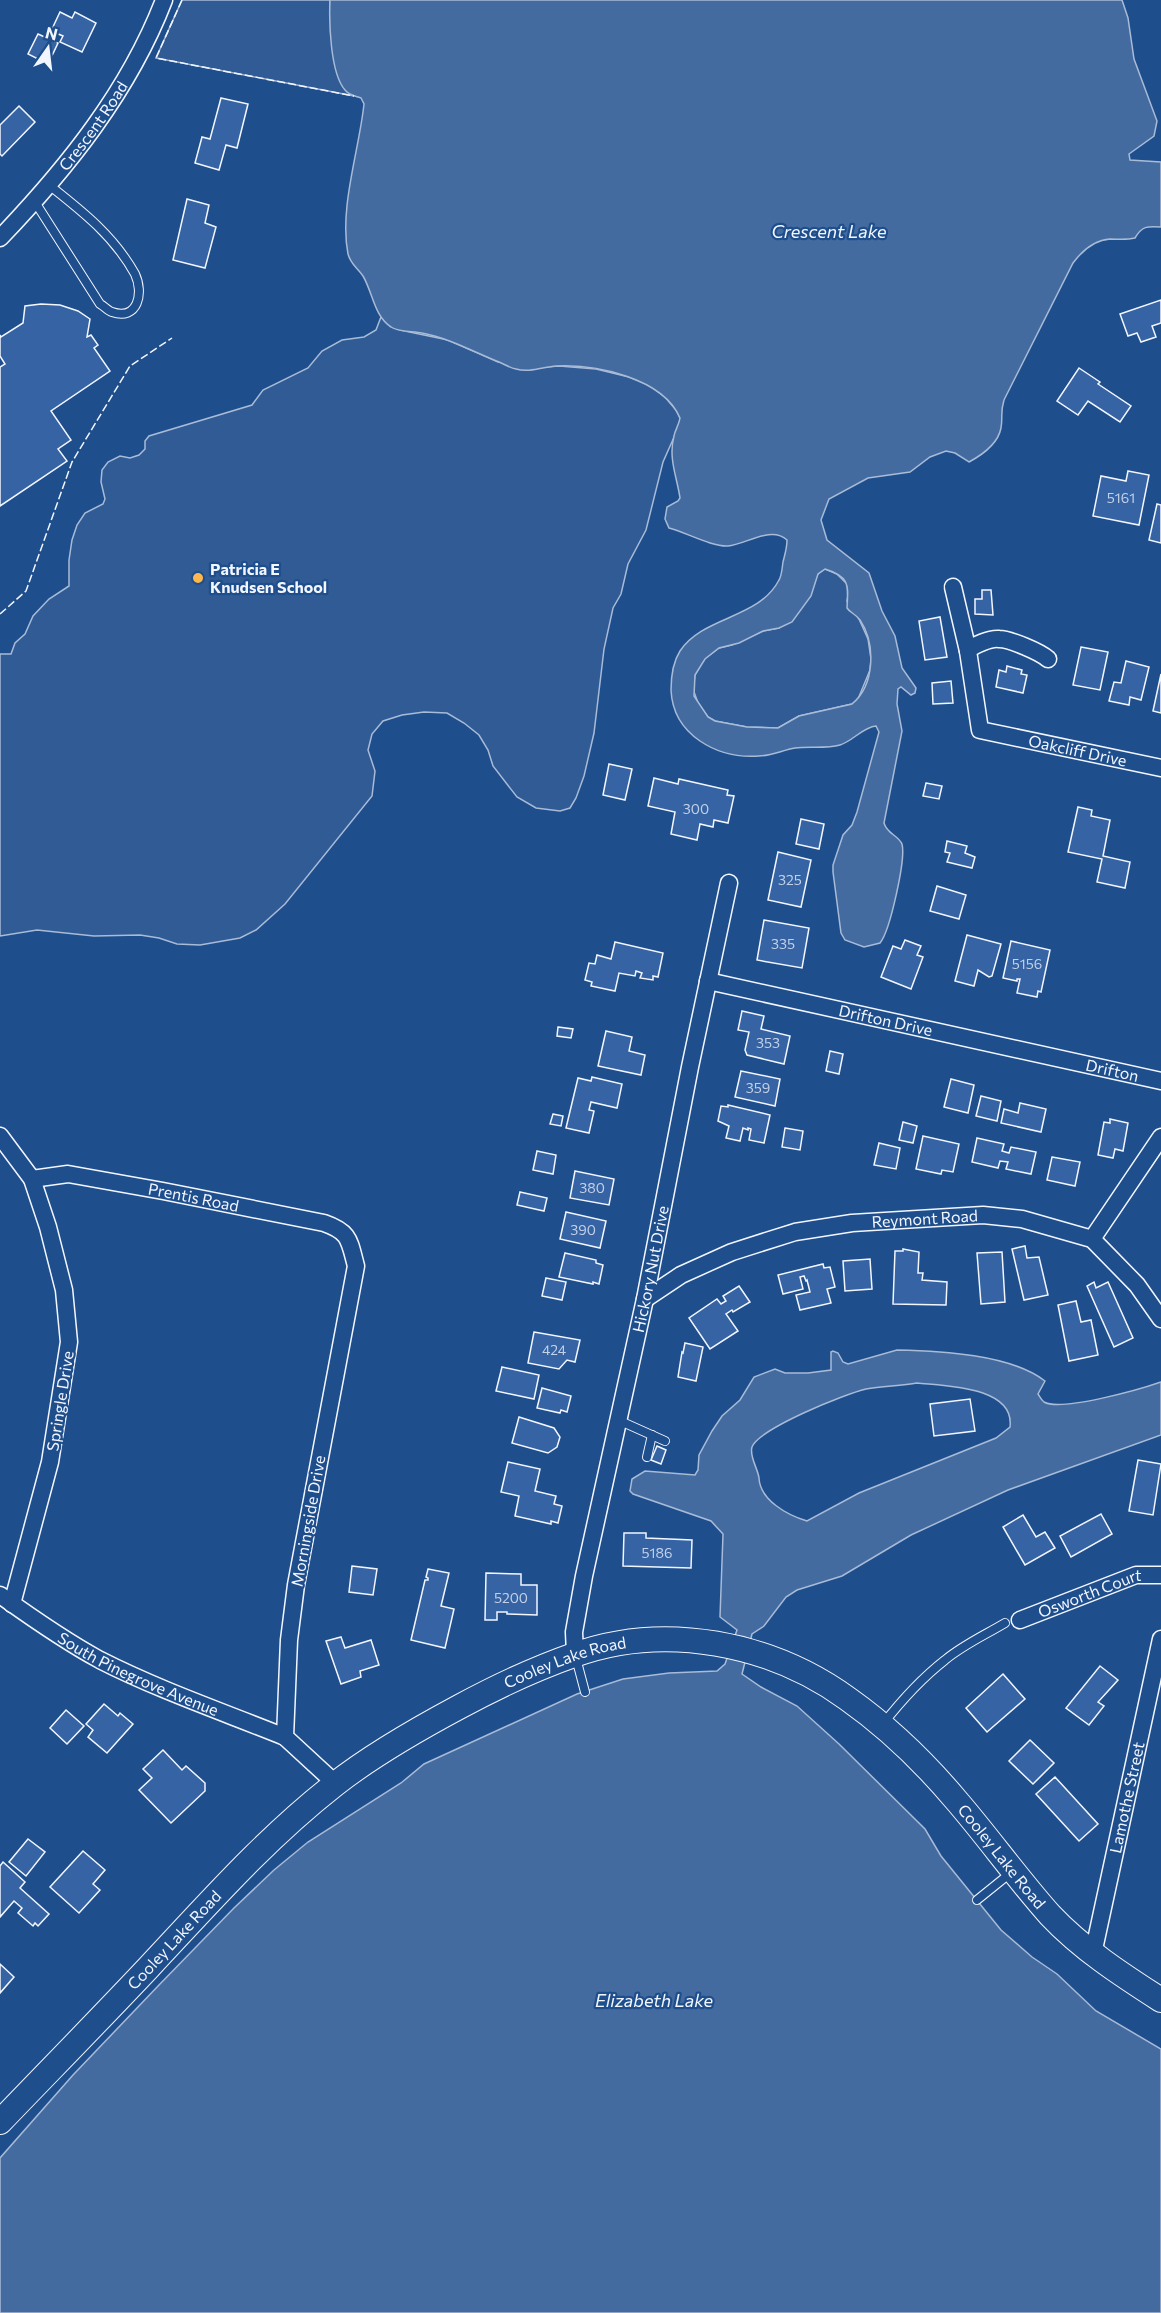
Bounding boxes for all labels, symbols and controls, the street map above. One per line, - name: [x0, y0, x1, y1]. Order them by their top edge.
- north arrow: [18, 18, 78, 78]
- text: N: [44, 22, 60, 44]
- street label: Crescent Road: [54, 77, 131, 174]
- water label: Crescent Lake: [772, 220, 887, 242]
- house number: 5161: [1107, 489, 1135, 506]
- place label: Patricia E Knudsen School: [210, 559, 327, 596]
- marker: Patricia E Knudsen School: [191, 571, 205, 585]
- street label: Oakcliff Drive: [1027, 730, 1129, 770]
- house number: 300: [683, 800, 709, 817]
- house number: 325: [778, 871, 802, 888]
- house number: 335: [771, 935, 795, 952]
- house number: 5156: [1012, 955, 1042, 972]
- street label: Drifton Drive: [837, 1000, 935, 1039]
- house number: 353: [756, 1034, 780, 1051]
- street label: Drifton: [1084, 1055, 1141, 1085]
- house number: 359: [746, 1079, 770, 1096]
- street label: Prentis Road: [147, 1179, 241, 1215]
- house number: 380: [579, 1179, 605, 1196]
- street label: Hickory Nut Drive: [628, 1204, 672, 1334]
- street label: Reymont Road: [871, 1205, 979, 1231]
- house number: 390: [570, 1221, 596, 1238]
- house number: 424: [542, 1341, 567, 1358]
- street label: Springle Drive: [42, 1349, 77, 1452]
- street label: Morningside Drive: [287, 1454, 328, 1588]
- house number: 5186: [641, 1544, 673, 1561]
- street label: Osworth Court: [1035, 1565, 1142, 1621]
- house number: 5200: [494, 1589, 528, 1606]
- street label: South Pinegrove Avenue: [55, 1628, 222, 1719]
- street label: Cooley Lake Road: [501, 1632, 627, 1692]
- street label: Lamothe Street: [1105, 1740, 1148, 1855]
- street label: Cooley Lake Road: [955, 1800, 1050, 1912]
- street label: Cooley Lake Road: [123, 1886, 225, 1993]
- water label: Elizabeth Lake: [595, 1989, 713, 2011]

